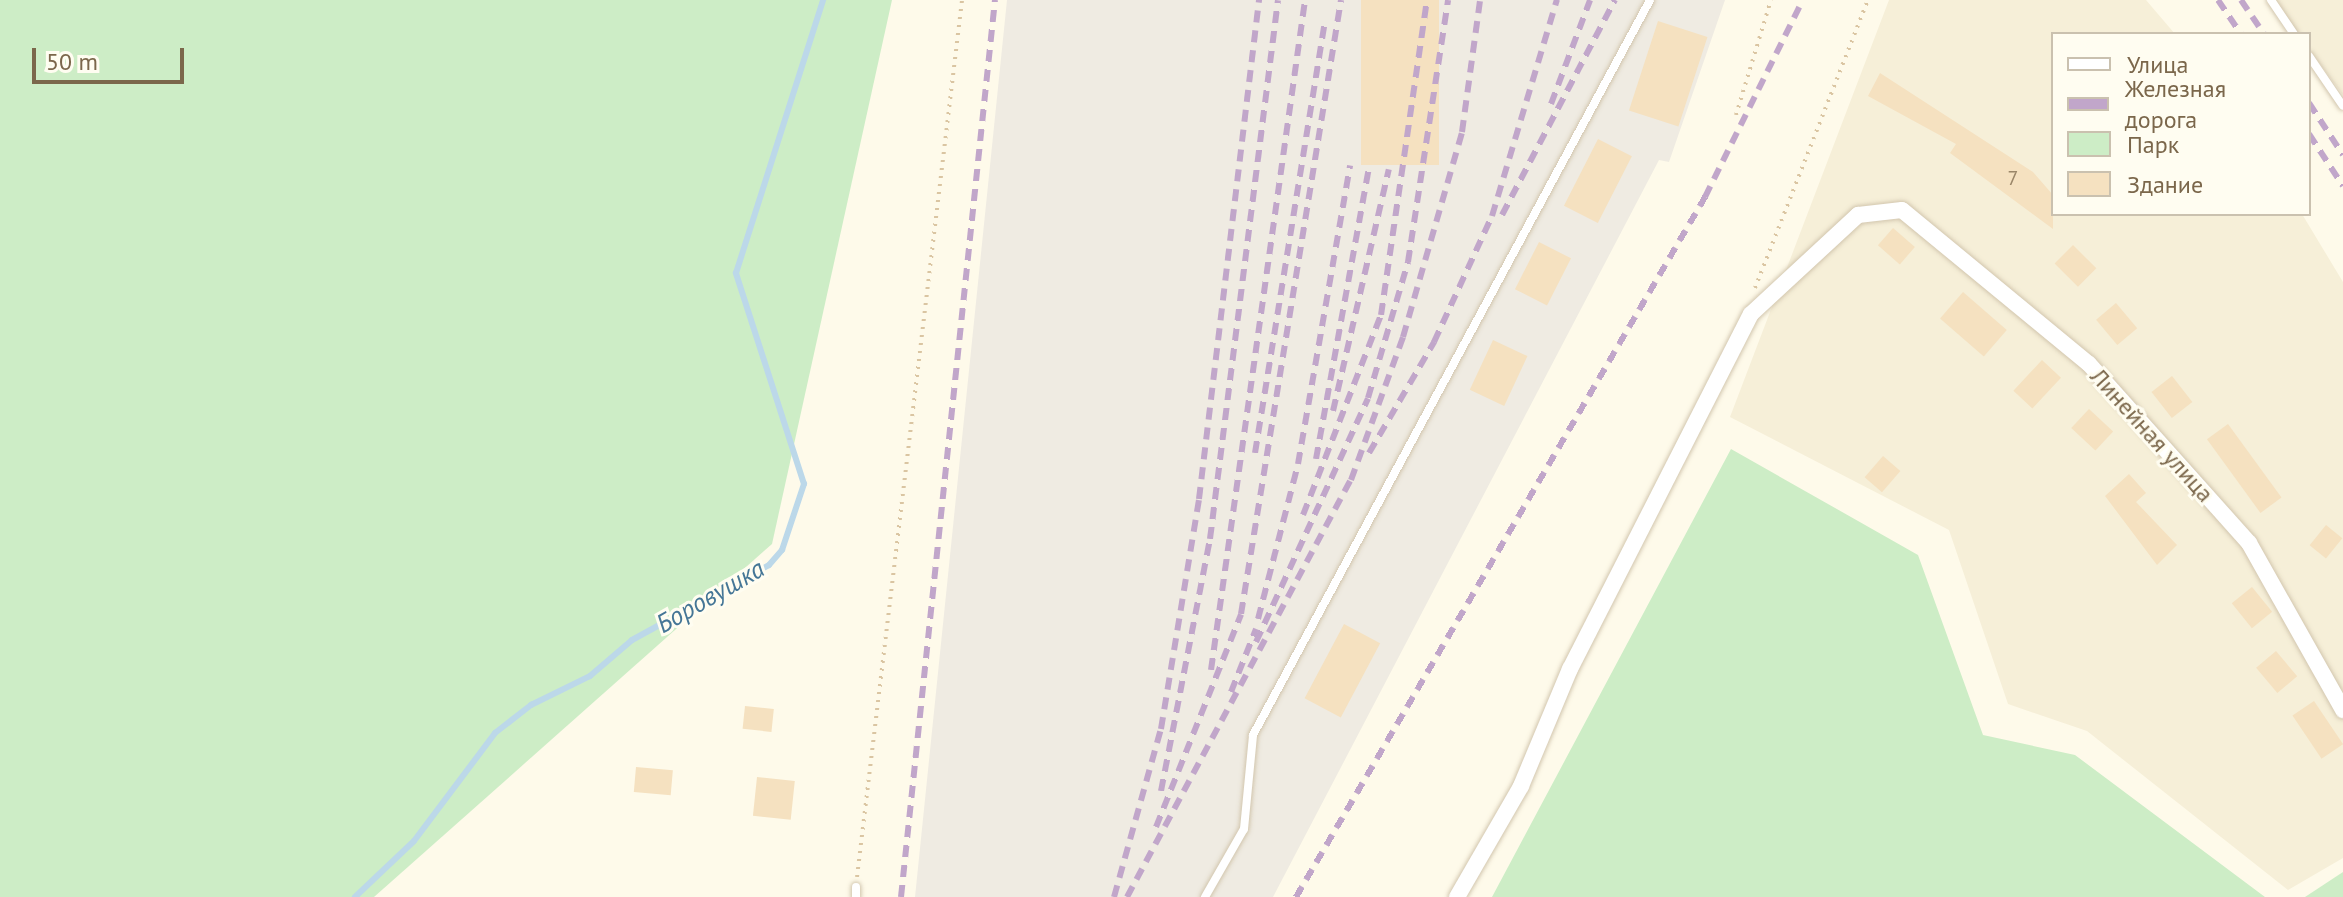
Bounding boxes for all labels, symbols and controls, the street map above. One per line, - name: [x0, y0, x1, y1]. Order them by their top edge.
- scale bar: [36, 32, 188, 82]
- legend: [2051, 32, 2311, 216]
- text: 50 m: [46, 46, 98, 77]
- text: Улица: [2127, 49, 2188, 80]
- text: Железная дорога: [2125, 73, 2226, 135]
- text: Парк: [2127, 129, 2179, 160]
- house number: 7: [2008, 166, 2018, 190]
- text: Здание: [2127, 169, 2203, 200]
- street label: Линейная улица: [2084, 362, 2220, 508]
- water label: Боровушка: [650, 553, 770, 639]

